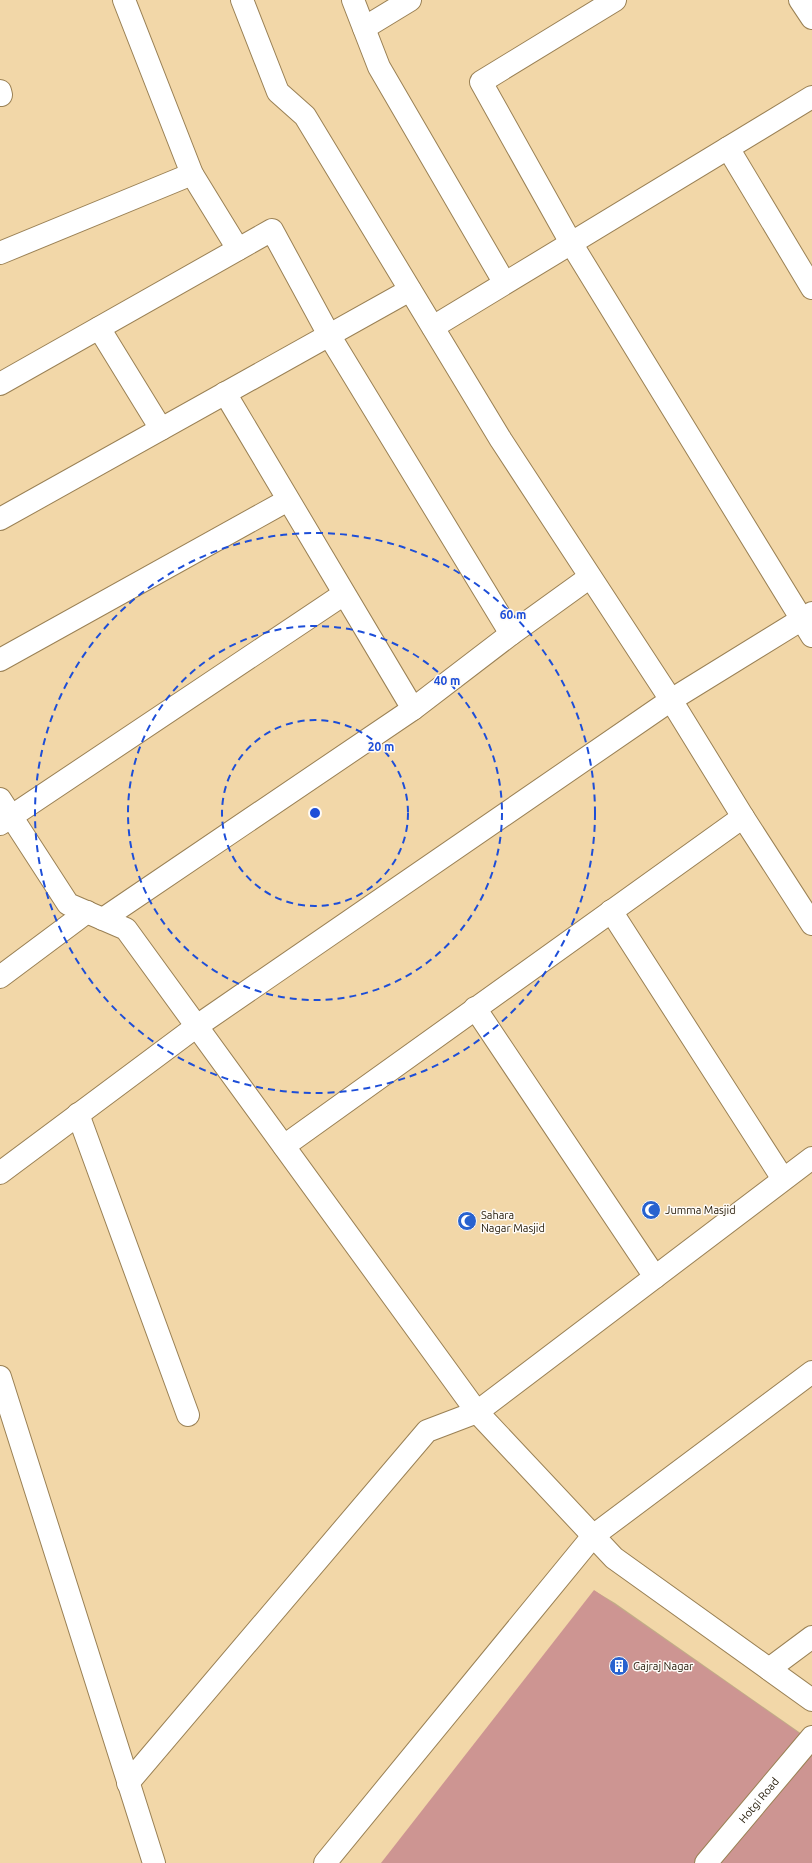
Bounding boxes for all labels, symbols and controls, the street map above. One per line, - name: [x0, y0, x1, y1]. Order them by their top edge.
- text: 60 m: [500, 608, 526, 621]
- text: 40 m: [434, 674, 460, 687]
- text: 20 m: [368, 740, 394, 753]
- centre of rings: [308, 806, 322, 820]
- mosque icon: Jumma Masjid: [640, 1199, 662, 1221]
- place label: Jumma Masjid: [665, 1204, 736, 1216]
- place label: Sahara Nagar Masjid: [481, 1209, 545, 1234]
- mosque icon: Sahara Nagar Masjid: [456, 1210, 478, 1232]
- building icon: Gajraj Nagar: [608, 1655, 630, 1677]
- place label: Gajraj Nagar: [633, 1660, 694, 1672]
- street label: Hotgi Road: [736, 1775, 781, 1825]

